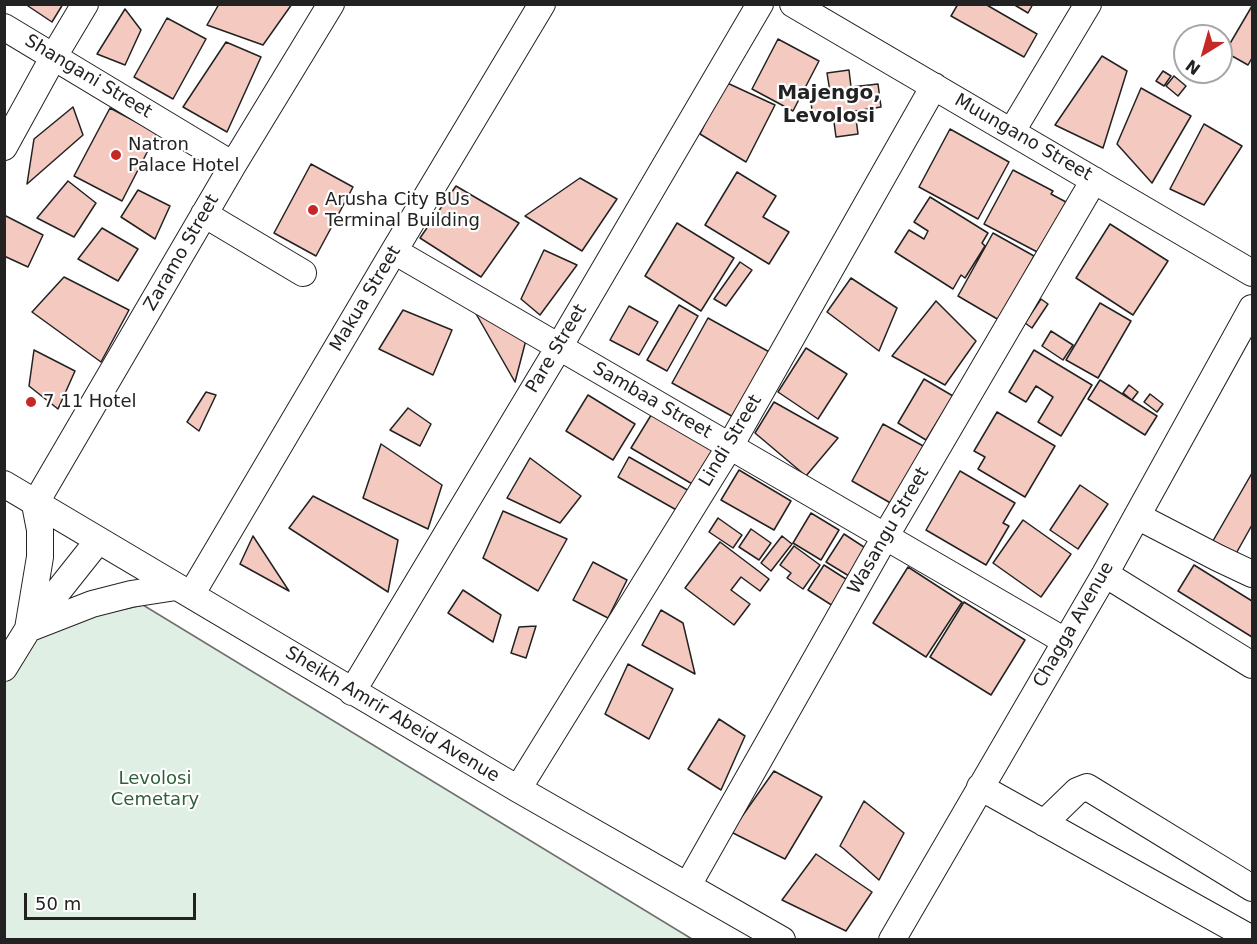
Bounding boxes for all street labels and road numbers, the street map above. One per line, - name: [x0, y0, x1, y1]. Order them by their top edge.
- street label: Shangani Street: [20, 31, 156, 123]
- street label: Muungano Street: [950, 90, 1096, 186]
- street label: Zaramo Street: [140, 191, 224, 315]
- street label: Makua Street: [326, 242, 406, 356]
- street label: Pare Street: [522, 301, 592, 397]
- street label: Sambaa Street: [589, 358, 715, 444]
- street label: Lindi Street: [695, 391, 767, 491]
- street label: Wasangu Street: [844, 464, 934, 598]
- street label: Chagga Avenue: [1029, 558, 1119, 692]
- street label: Sheikh Amrir Abeid Avenue: [281, 642, 503, 788]

